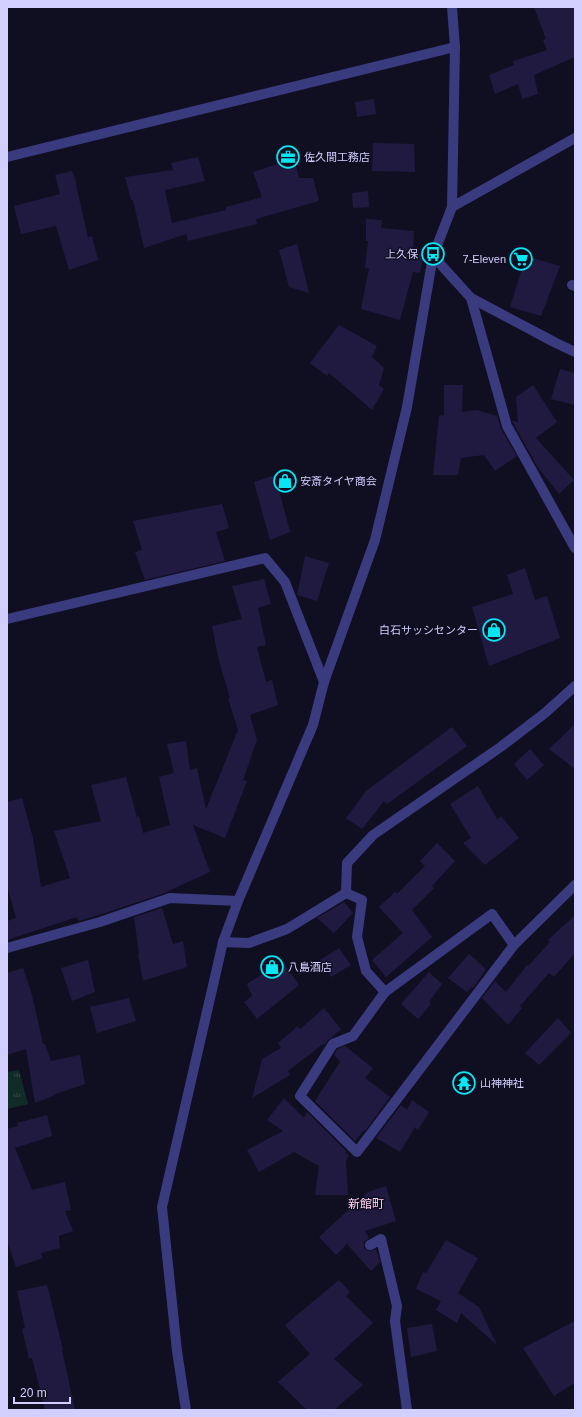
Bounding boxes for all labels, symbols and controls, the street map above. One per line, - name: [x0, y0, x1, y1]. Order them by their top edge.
- office icon: 佐久間工務店: [275, 144, 301, 170]
- place label: 佐久間工務店: [304, 151, 370, 163]
- bus stop icon: 上久保: [420, 241, 446, 267]
- supermarket icon: 7-Eleven: [508, 246, 534, 272]
- place label: 上久保: [385, 248, 419, 260]
- place label: 7-Eleven: [463, 253, 506, 265]
- shop icon: 安斎タイヤ商会: [272, 468, 298, 494]
- place label: 安斎タイヤ商会: [300, 475, 377, 487]
- shop icon: 白石サッシセンター: [481, 617, 507, 643]
- place label: 白石サッシセンター: [379, 624, 478, 636]
- shop icon: 八島酒店: [259, 954, 285, 980]
- place label: 八島酒店: [288, 961, 332, 973]
- temple icon: 山神神社: [451, 1070, 477, 1096]
- place label: 山神神社: [480, 1077, 524, 1089]
- district label: 新館町: [348, 1197, 384, 1211]
- scale bar: [14, 1379, 70, 1405]
- text: 20 m: [20, 1386, 47, 1400]

